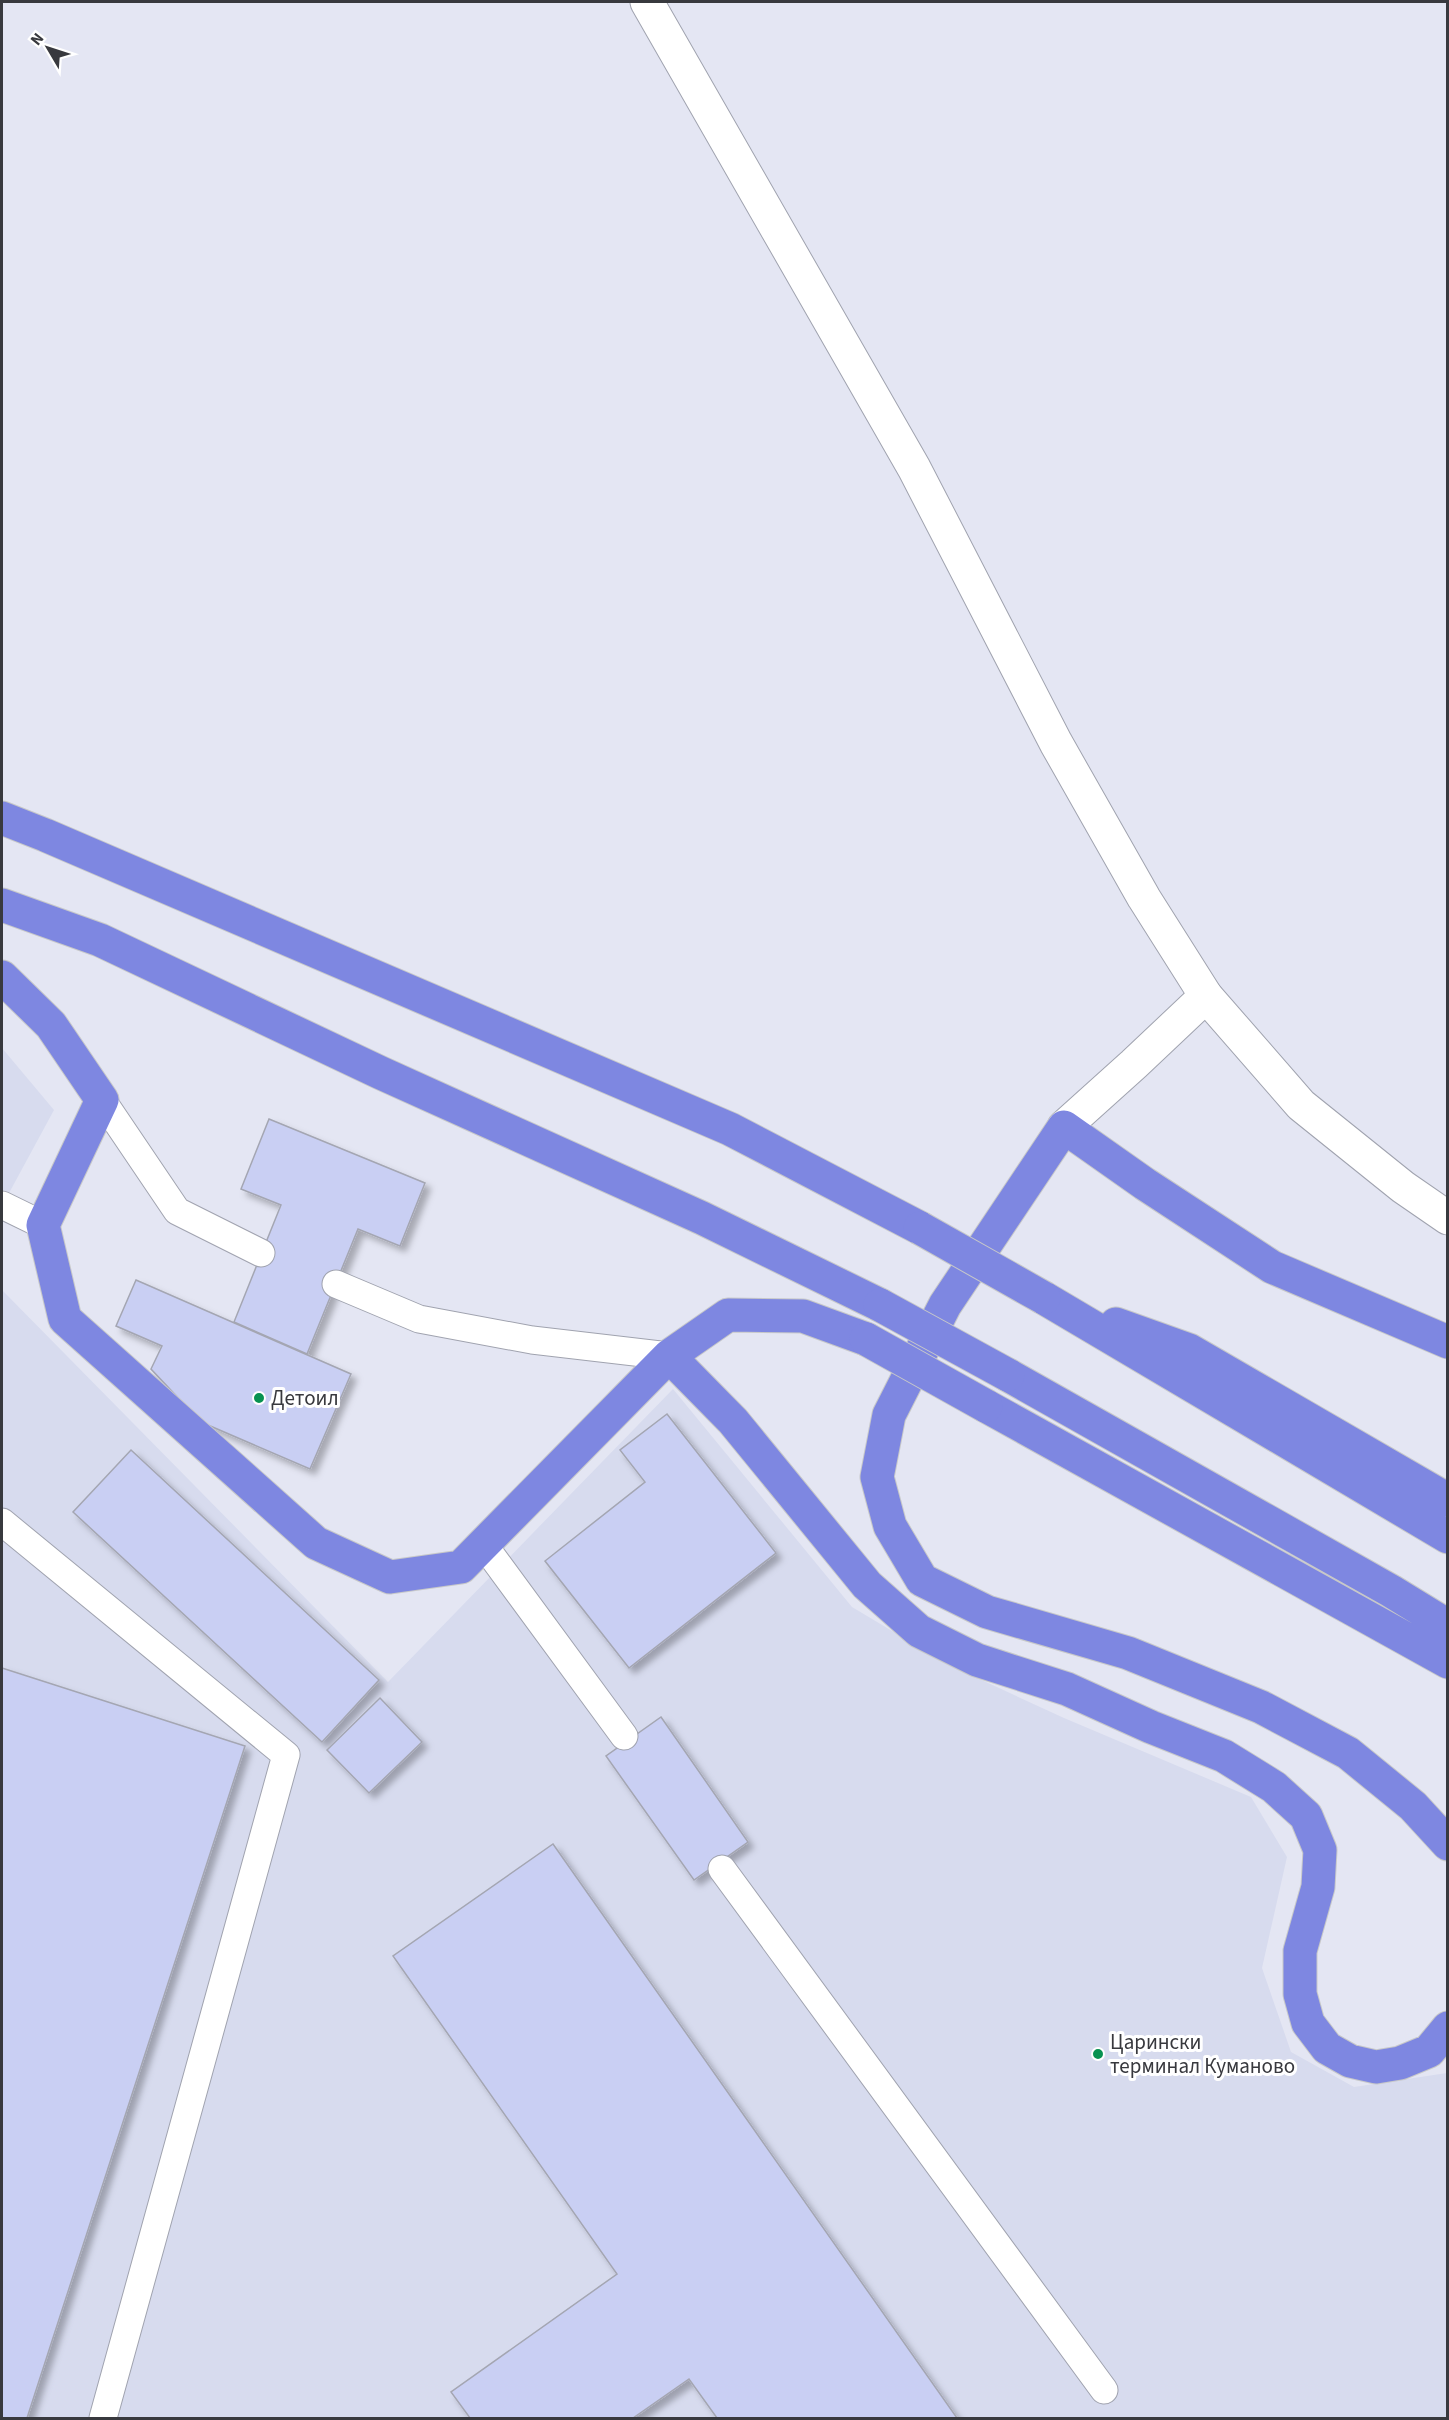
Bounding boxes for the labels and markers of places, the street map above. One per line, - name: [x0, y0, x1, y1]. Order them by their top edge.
- place label: Детоил: [271, 1383, 339, 1413]
- marker: Детоил: [252, 1391, 266, 1405]
- place label: Царински терминал Куманово: [1110, 2027, 1295, 2081]
- marker: Царински терминал Куманово: [1091, 2047, 1105, 2061]

